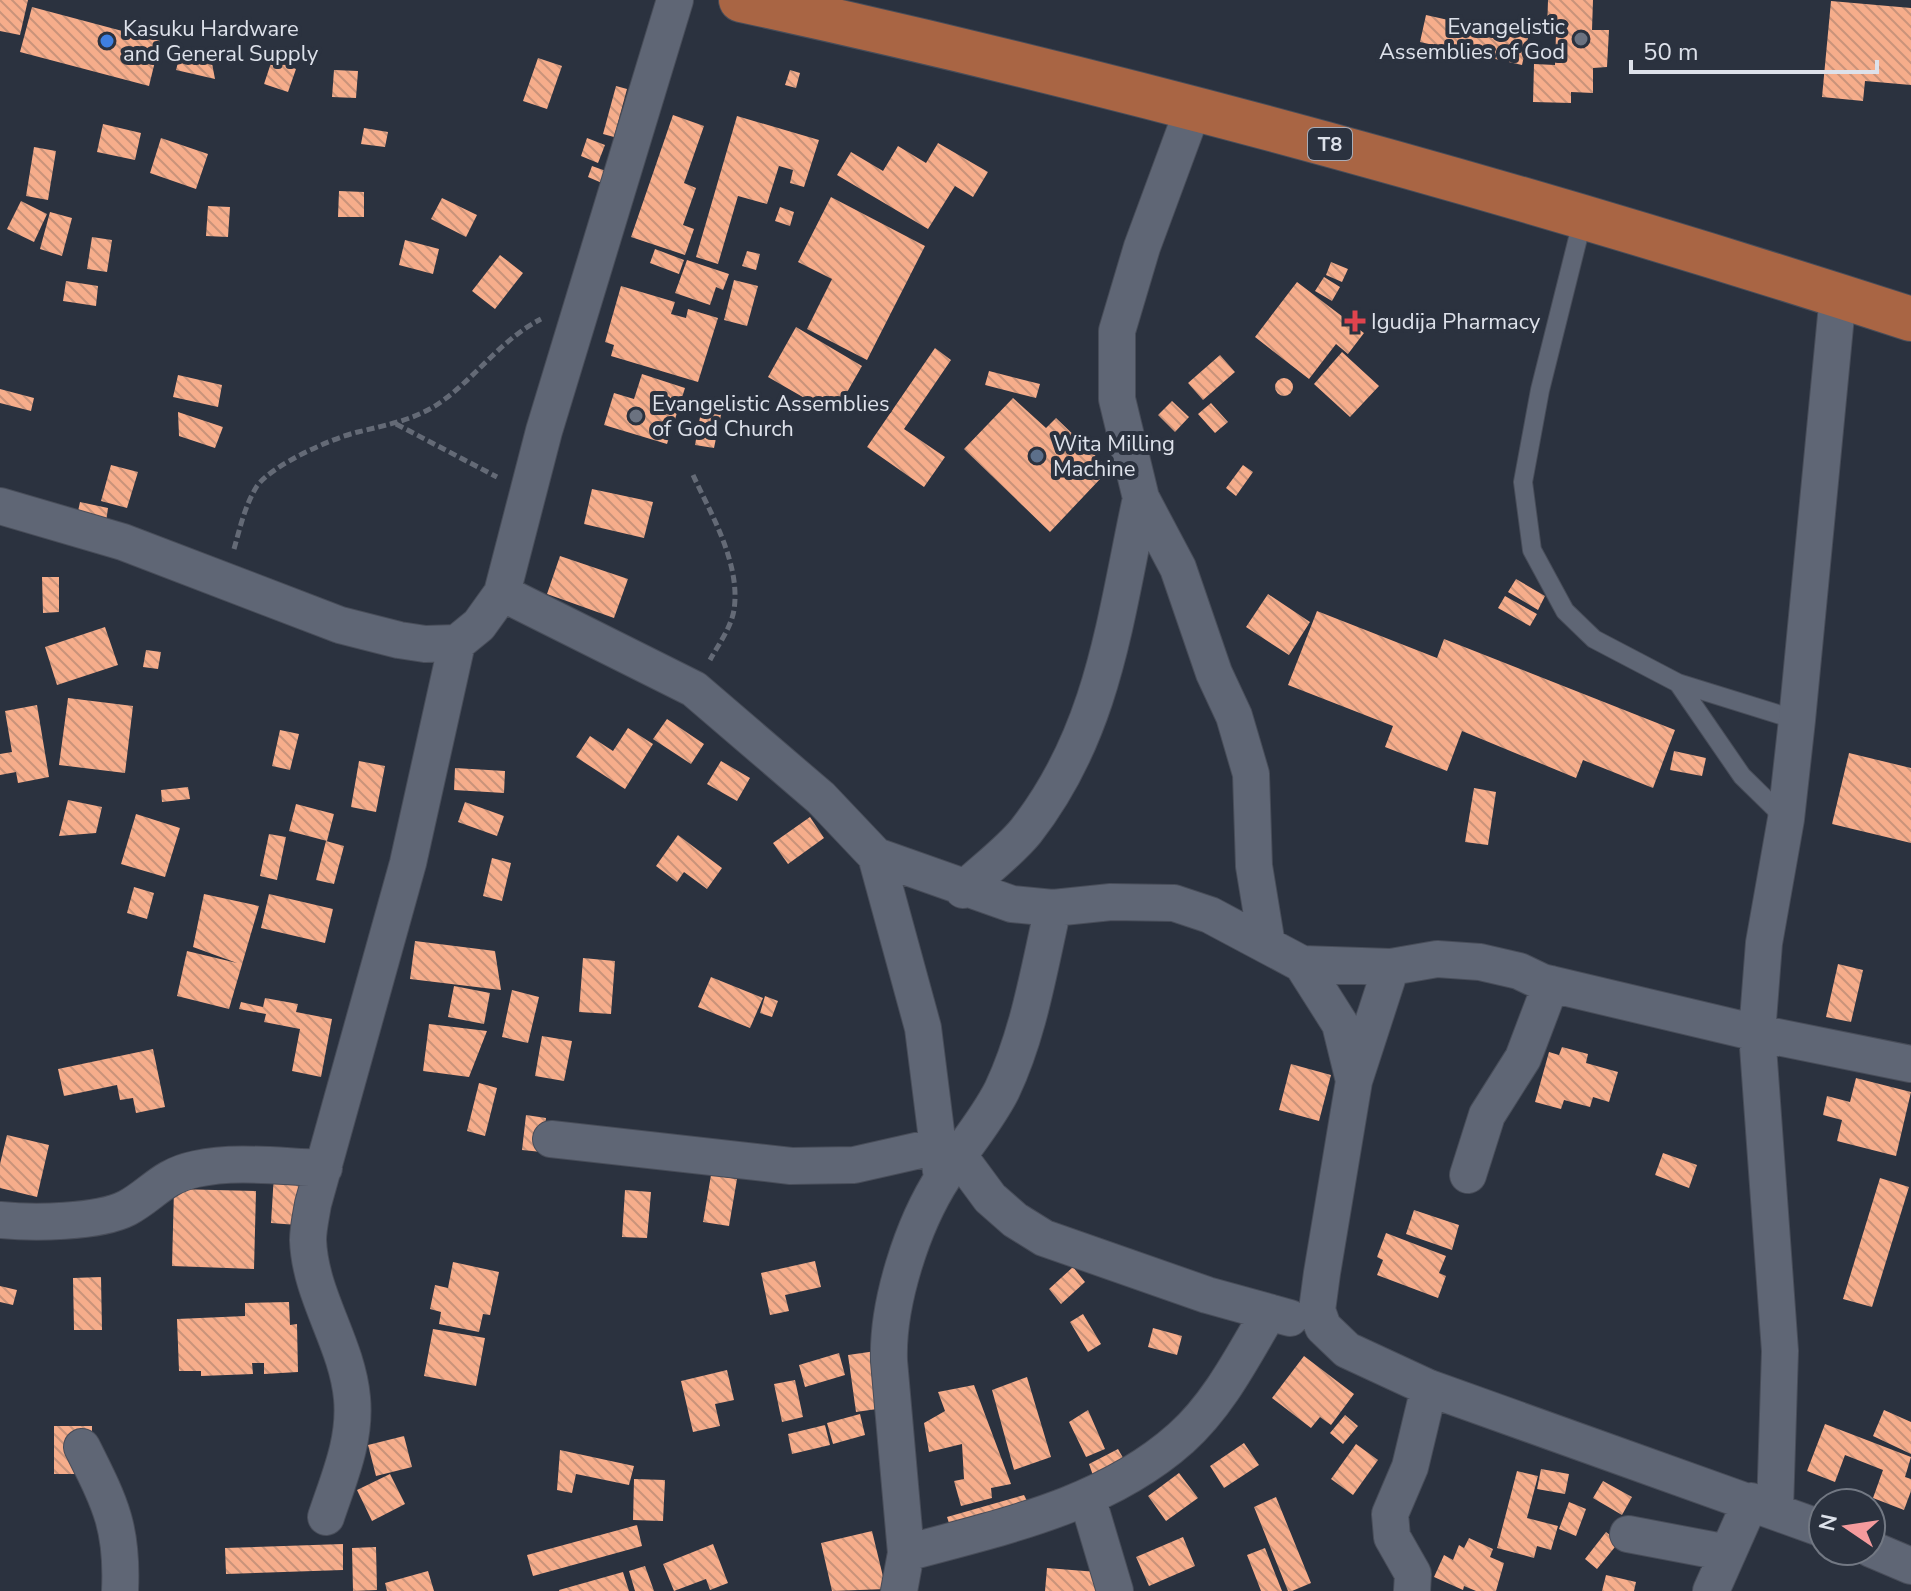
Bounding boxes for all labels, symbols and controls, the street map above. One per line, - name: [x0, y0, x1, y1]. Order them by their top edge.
- place label: Evangelistic Assemblies of God: [1379, 12, 1565, 67]
- place label: Kasuku Hardware and General Supply: [123, 14, 319, 69]
- scale bar: [1631, 24, 1877, 74]
- marker: Evangelistic Assemblies of God: [1572, 30, 1590, 48]
- marker: Kasuku Hardware and General Supply: [98, 32, 116, 50]
- text: 50 m: [1643, 36, 1699, 68]
- road number: T8: [1308, 128, 1352, 160]
- place label: Igudija Pharmacy: [1371, 307, 1541, 337]
- marker: Igudija Pharmacy: [1346, 312, 1364, 330]
- place label: Evangelistic Assemblies of God Church: [652, 389, 890, 444]
- marker: Evangelistic Assemblies of God Church: [627, 407, 645, 425]
- place label: Wita Milling Machine: [1053, 429, 1175, 484]
- marker: Wita Milling Machine: [1028, 447, 1046, 465]
- north arrow: [1807, 1487, 1887, 1567]
- text: N: [1812, 1511, 1845, 1534]

